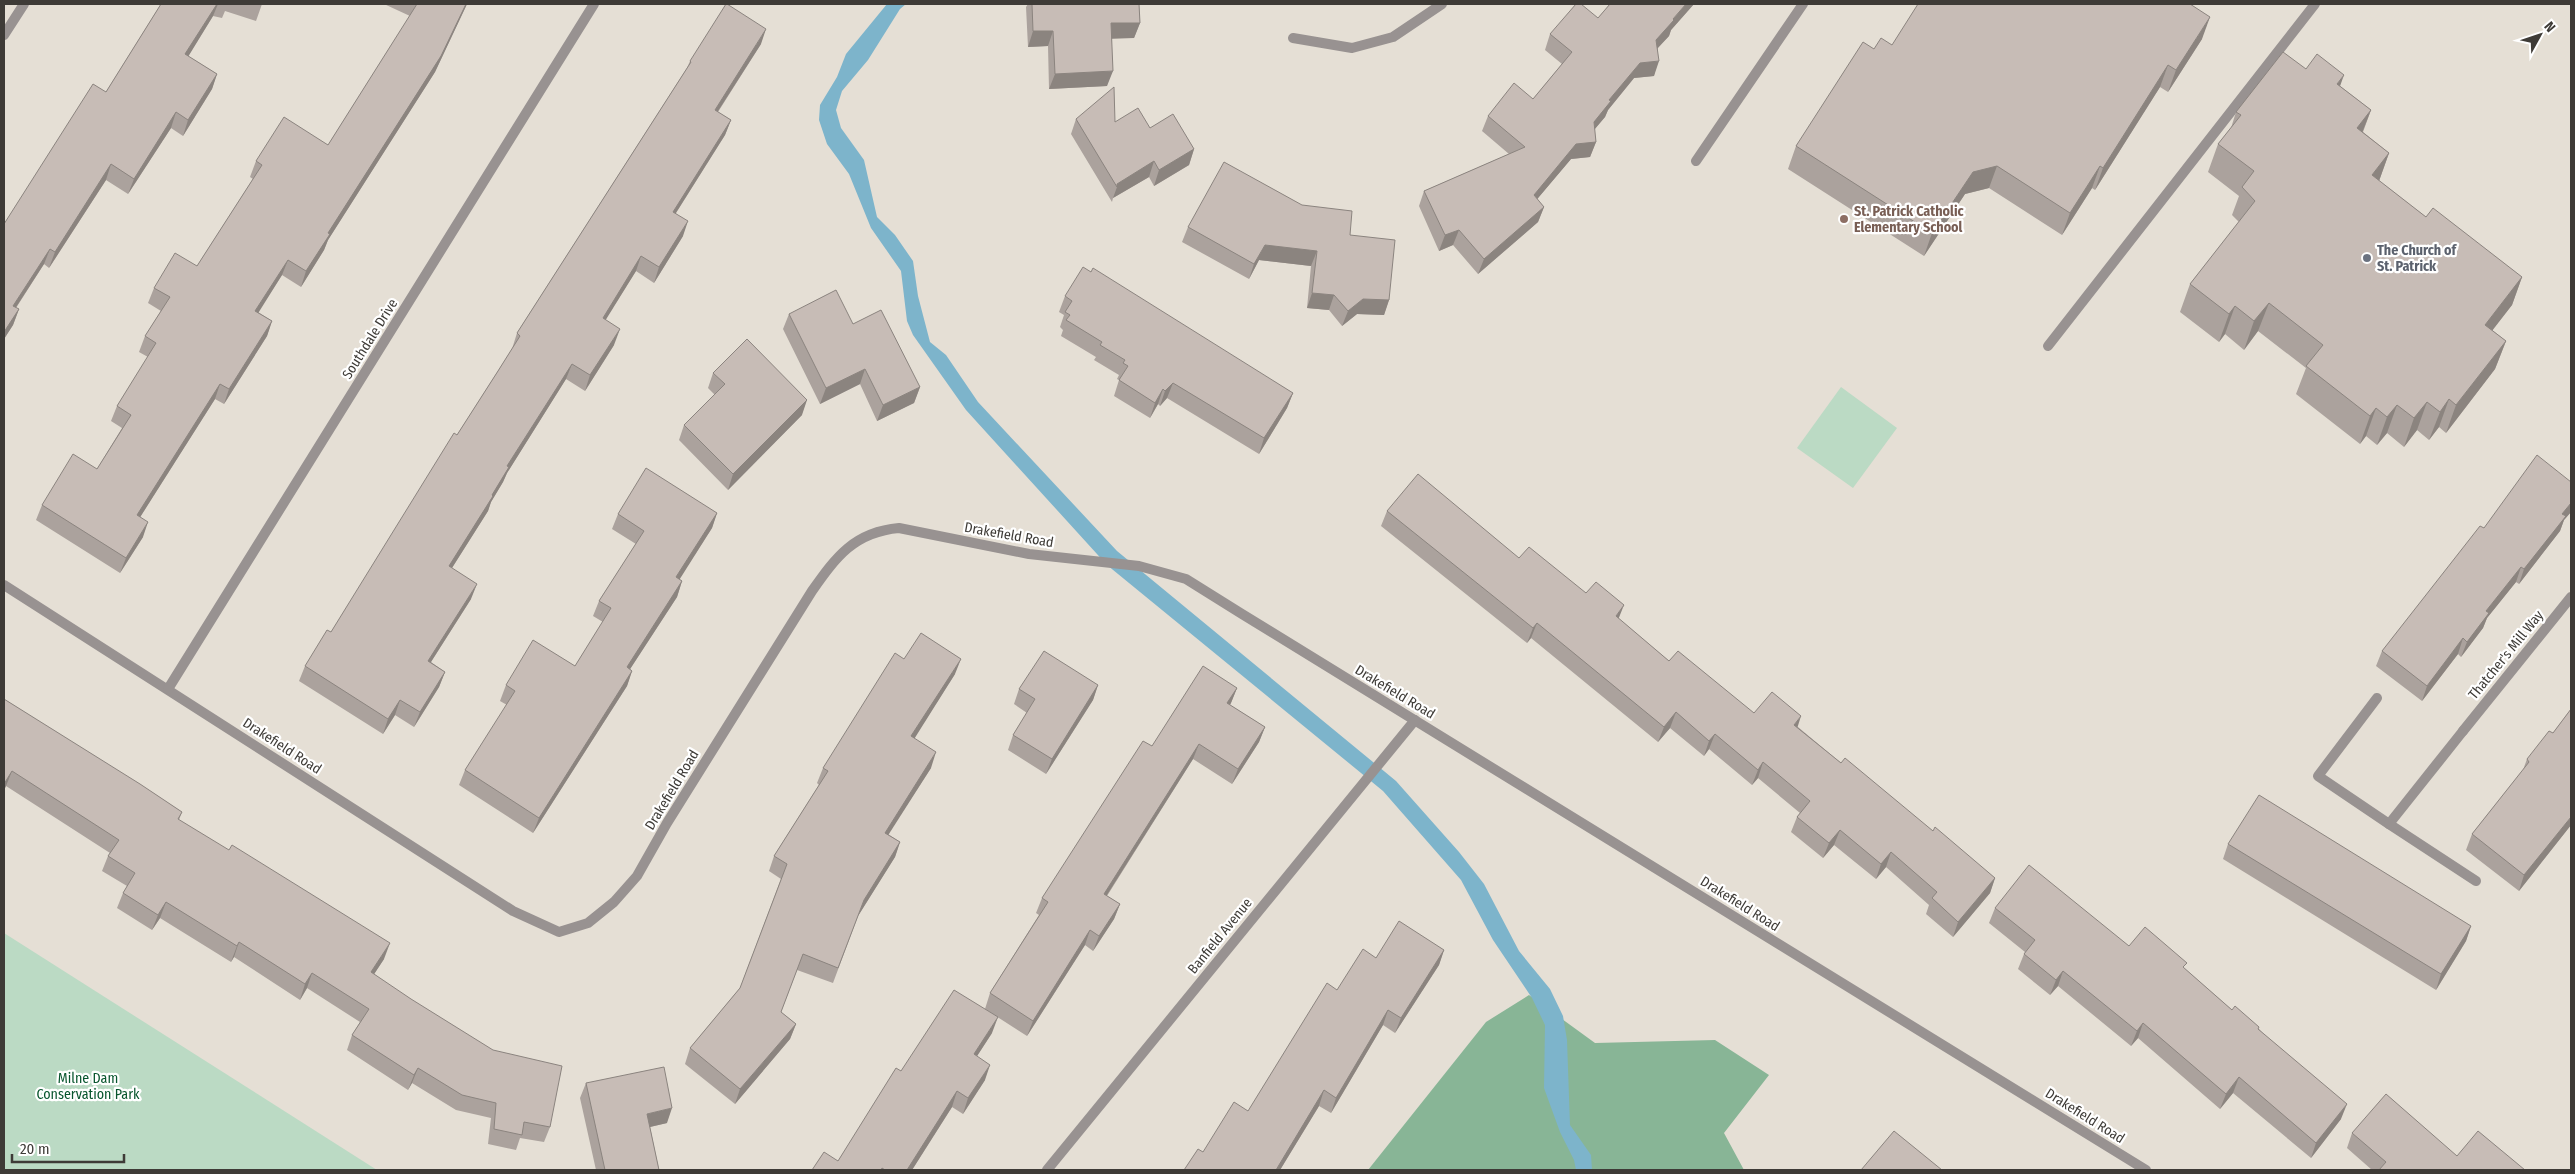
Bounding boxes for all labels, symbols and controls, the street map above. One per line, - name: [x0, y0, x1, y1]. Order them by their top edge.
- north arrow: [2515, 10, 2565, 60]
- text: N: [2540, 18, 2559, 36]
- place label: St. Patrick Catholic Elementary School: [1854, 203, 1965, 236]
- marker: St. Patrick Catholic Elementary School: [1838, 213, 1850, 225]
- place label: The Church of St. Patrick: [2377, 242, 2458, 275]
- marker: The Church of St. Patrick: [2361, 252, 2373, 264]
- street label: Southdale Drive: [339, 296, 401, 382]
- street label: Drakefield Road: [963, 519, 1055, 551]
- street label: Thatcher's Mill Way: [2465, 607, 2548, 703]
- street label: Drakefield Road: [1352, 661, 1438, 723]
- street label: Drakefield Road: [239, 714, 325, 778]
- street label: Drakefield Road: [641, 747, 703, 833]
- street label: Drakefield Road: [1697, 873, 1783, 935]
- street label: Banfield Avenue: [1184, 895, 1256, 977]
- park label: Milne Dam Conservation Park: [36, 1070, 140, 1103]
- street label: Drakefield Road: [2042, 1085, 2128, 1147]
- scale bar: [12, 1132, 125, 1164]
- text: 20 m: [20, 1140, 50, 1158]

